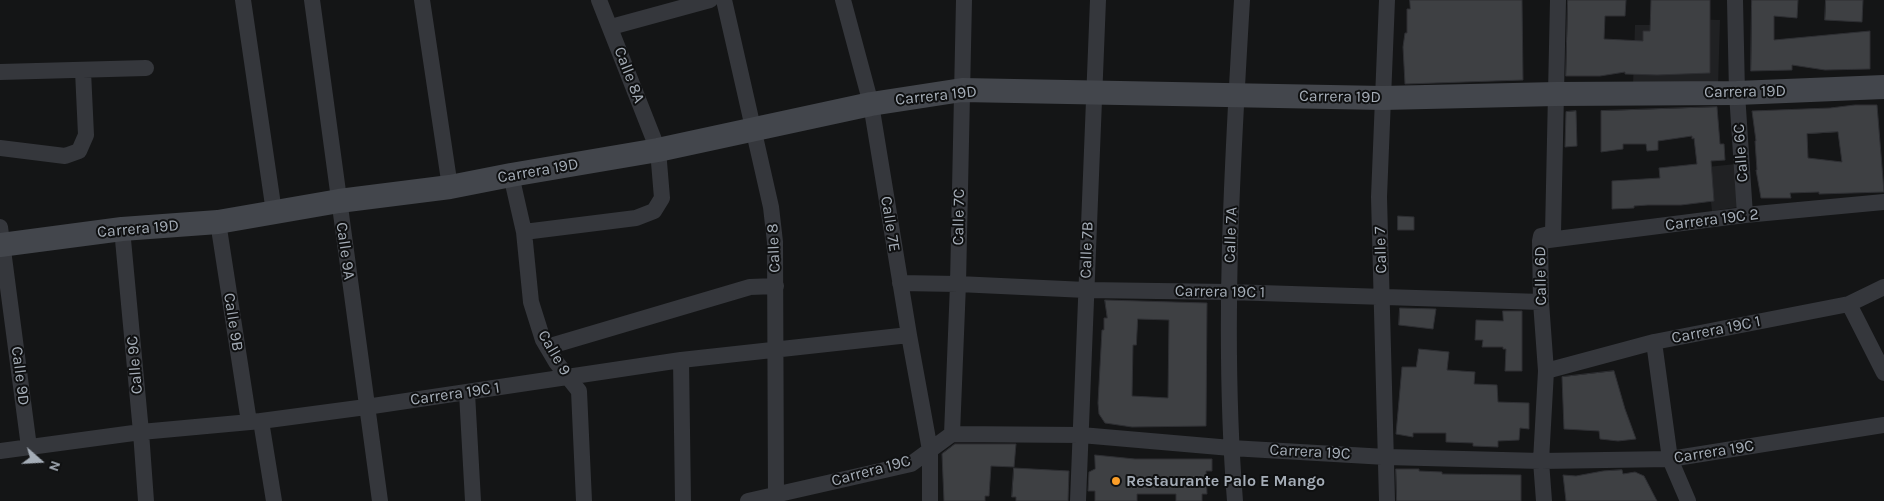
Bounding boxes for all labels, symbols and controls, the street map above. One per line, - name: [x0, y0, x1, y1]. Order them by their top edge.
- street label: Calle 8A: [610, 44, 648, 106]
- street label: Carrera 19D: [894, 82, 978, 110]
- street label: Carrera 19D: [1704, 82, 1786, 102]
- street label: Carrera 19D: [1299, 87, 1381, 107]
- street label: Calle 6C: [1729, 123, 1753, 183]
- street label: Carrera 19D: [496, 154, 580, 188]
- street label: Calle 7C: [949, 188, 969, 246]
- street label: Calle 7E: [876, 195, 904, 253]
- street label: Carrera 19C 2: [1664, 205, 1760, 235]
- street label: Calle 7A: [1220, 207, 1242, 263]
- street label: Carrera 19D: [96, 216, 180, 242]
- street label: Calle 9A: [331, 221, 359, 281]
- street label: Calle 7B: [1076, 221, 1098, 279]
- street label: Calle 8: [763, 223, 785, 273]
- street label: Calle 7: [1371, 226, 1391, 274]
- street label: Calle 6D: [1531, 246, 1551, 306]
- street label: Carrera 19C 1: [1175, 282, 1265, 302]
- street label: Calle 9B: [219, 291, 247, 353]
- street label: Carrera 19C 1: [1670, 312, 1762, 348]
- street label: Calle 9: [533, 327, 575, 379]
- street label: Calle 9C: [123, 335, 147, 395]
- street label: Calle 9D: [7, 345, 33, 407]
- street label: Carrera 19C 1: [409, 378, 501, 410]
- north arrow: [15, 436, 65, 486]
- street label: Carrera 19C: [1672, 436, 1756, 468]
- street label: Carrera 19C: [1269, 440, 1351, 464]
- street label: Carrera 19C: [829, 451, 913, 491]
- text: N: [45, 459, 64, 474]
- place label: Restaurante Palo E Mango: [1126, 471, 1325, 491]
- marker: Restaurante Palo E Mango: [1110, 475, 1122, 487]

